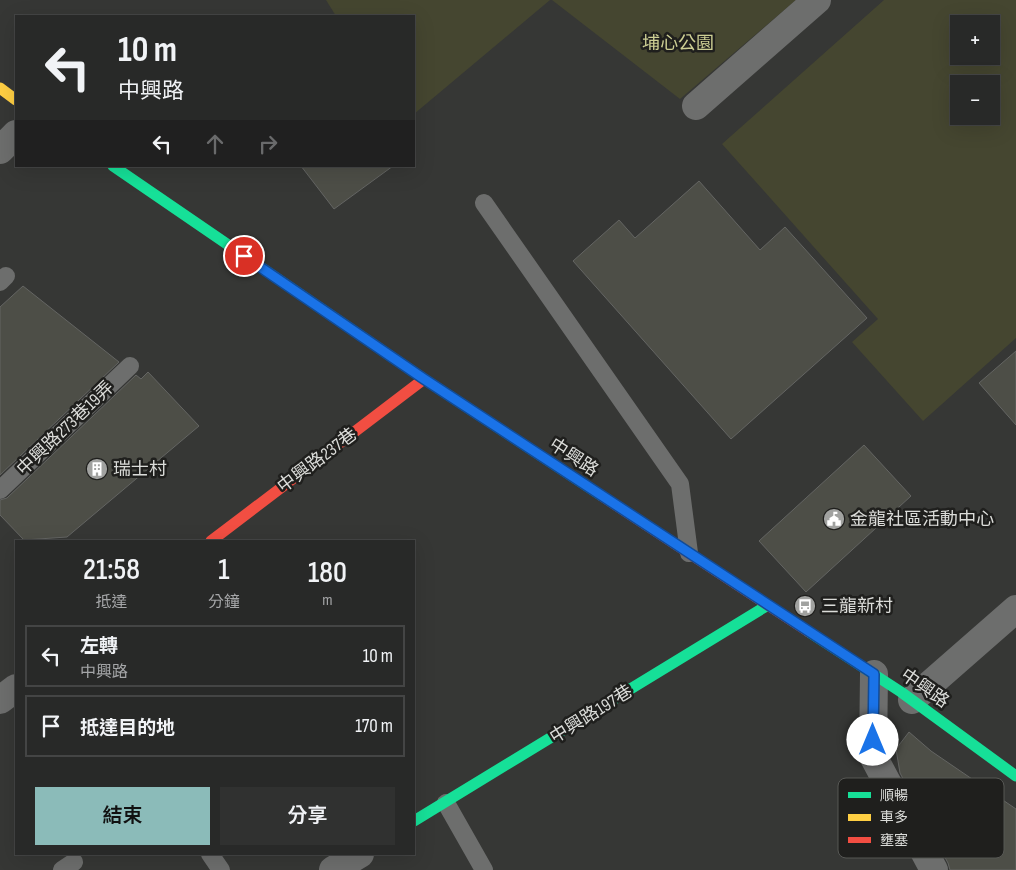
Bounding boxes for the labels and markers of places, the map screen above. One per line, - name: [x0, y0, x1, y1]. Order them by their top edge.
- pin: [223, 235, 265, 277]
- building icon: 瑞士村: [85, 457, 109, 481]
- place label: 瑞士村: [113, 459, 167, 480]
- public building icon: 金龍社區活動中心: [822, 507, 846, 531]
- place label: 金龍社區活動中心: [850, 509, 994, 530]
- bus stop icon: 三龍新村: [793, 594, 817, 618]
- place label: 三龍新村: [821, 596, 893, 617]

